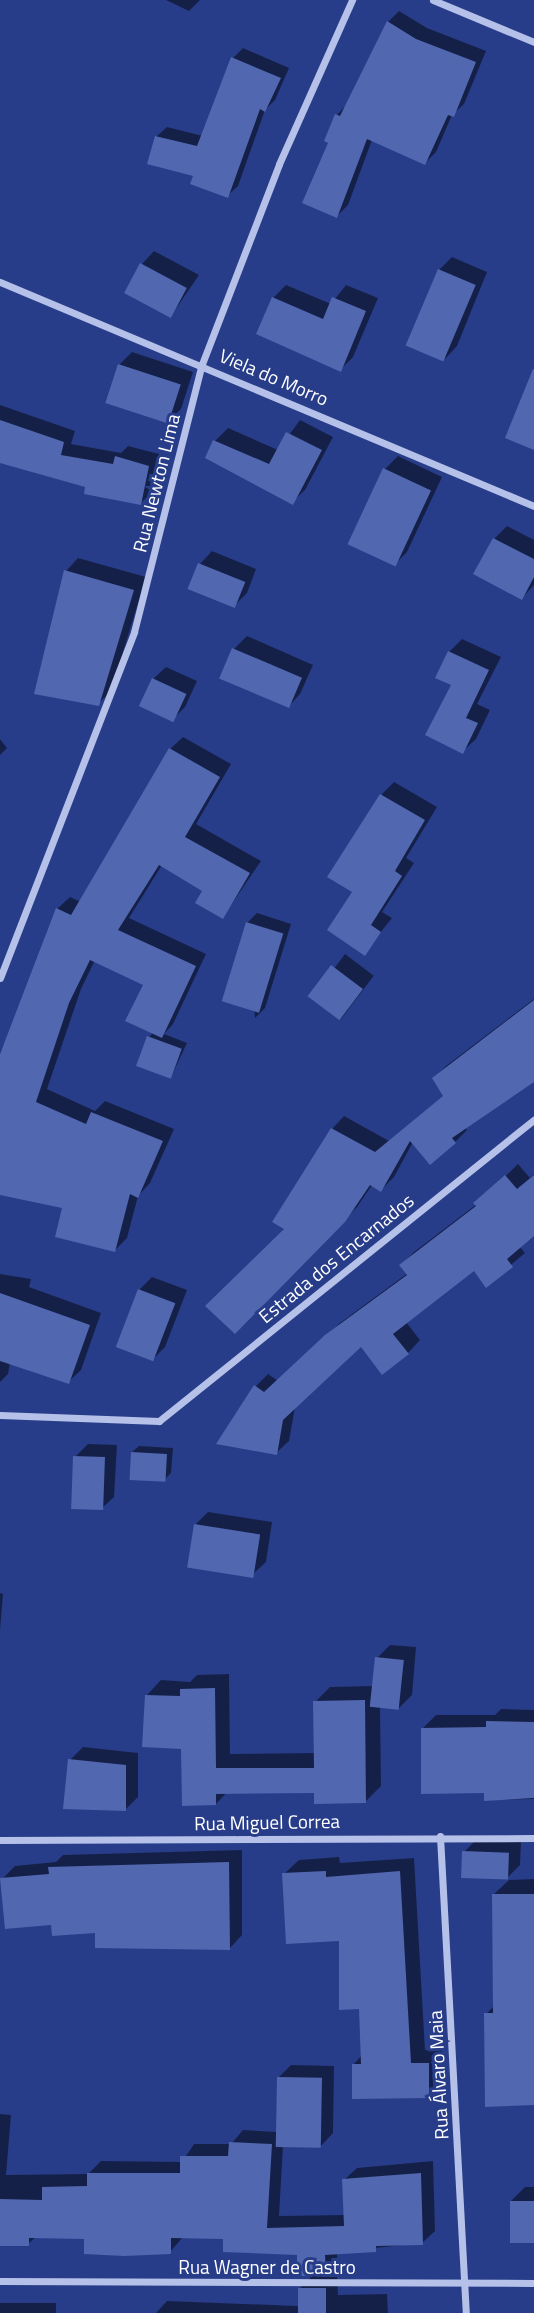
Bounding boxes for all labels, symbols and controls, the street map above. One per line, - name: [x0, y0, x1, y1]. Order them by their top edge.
- street label: Viela do Morro: [216, 344, 332, 410]
- street label: Rua Newton Lima: [128, 411, 184, 555]
- street label: Estrada dos Encarnados: [254, 1189, 418, 1327]
- street label: Rua Miguel Correa: [194, 1809, 340, 1835]
- street label: Rua Álvaro Maia: [423, 2010, 453, 2140]
- street label: Rua Wagner de Castro: [178, 2256, 356, 2278]

